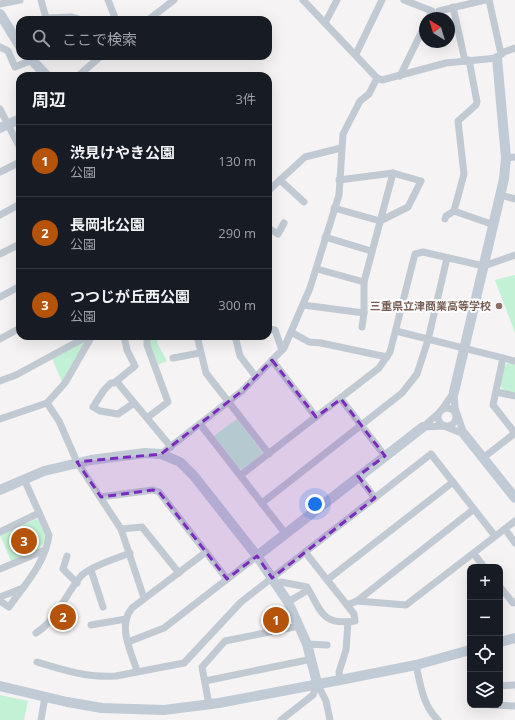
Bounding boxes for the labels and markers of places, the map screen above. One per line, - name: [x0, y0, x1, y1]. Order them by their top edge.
- place label: 三重県立津商業高等学校: [370, 298, 491, 313]
- marker: 三重県立津商業高等学校: [494, 301, 504, 311]
- pin: 3: [11, 526, 37, 556]
- pin: 2: [50, 602, 76, 632]
- pin: 1: [263, 605, 289, 635]

